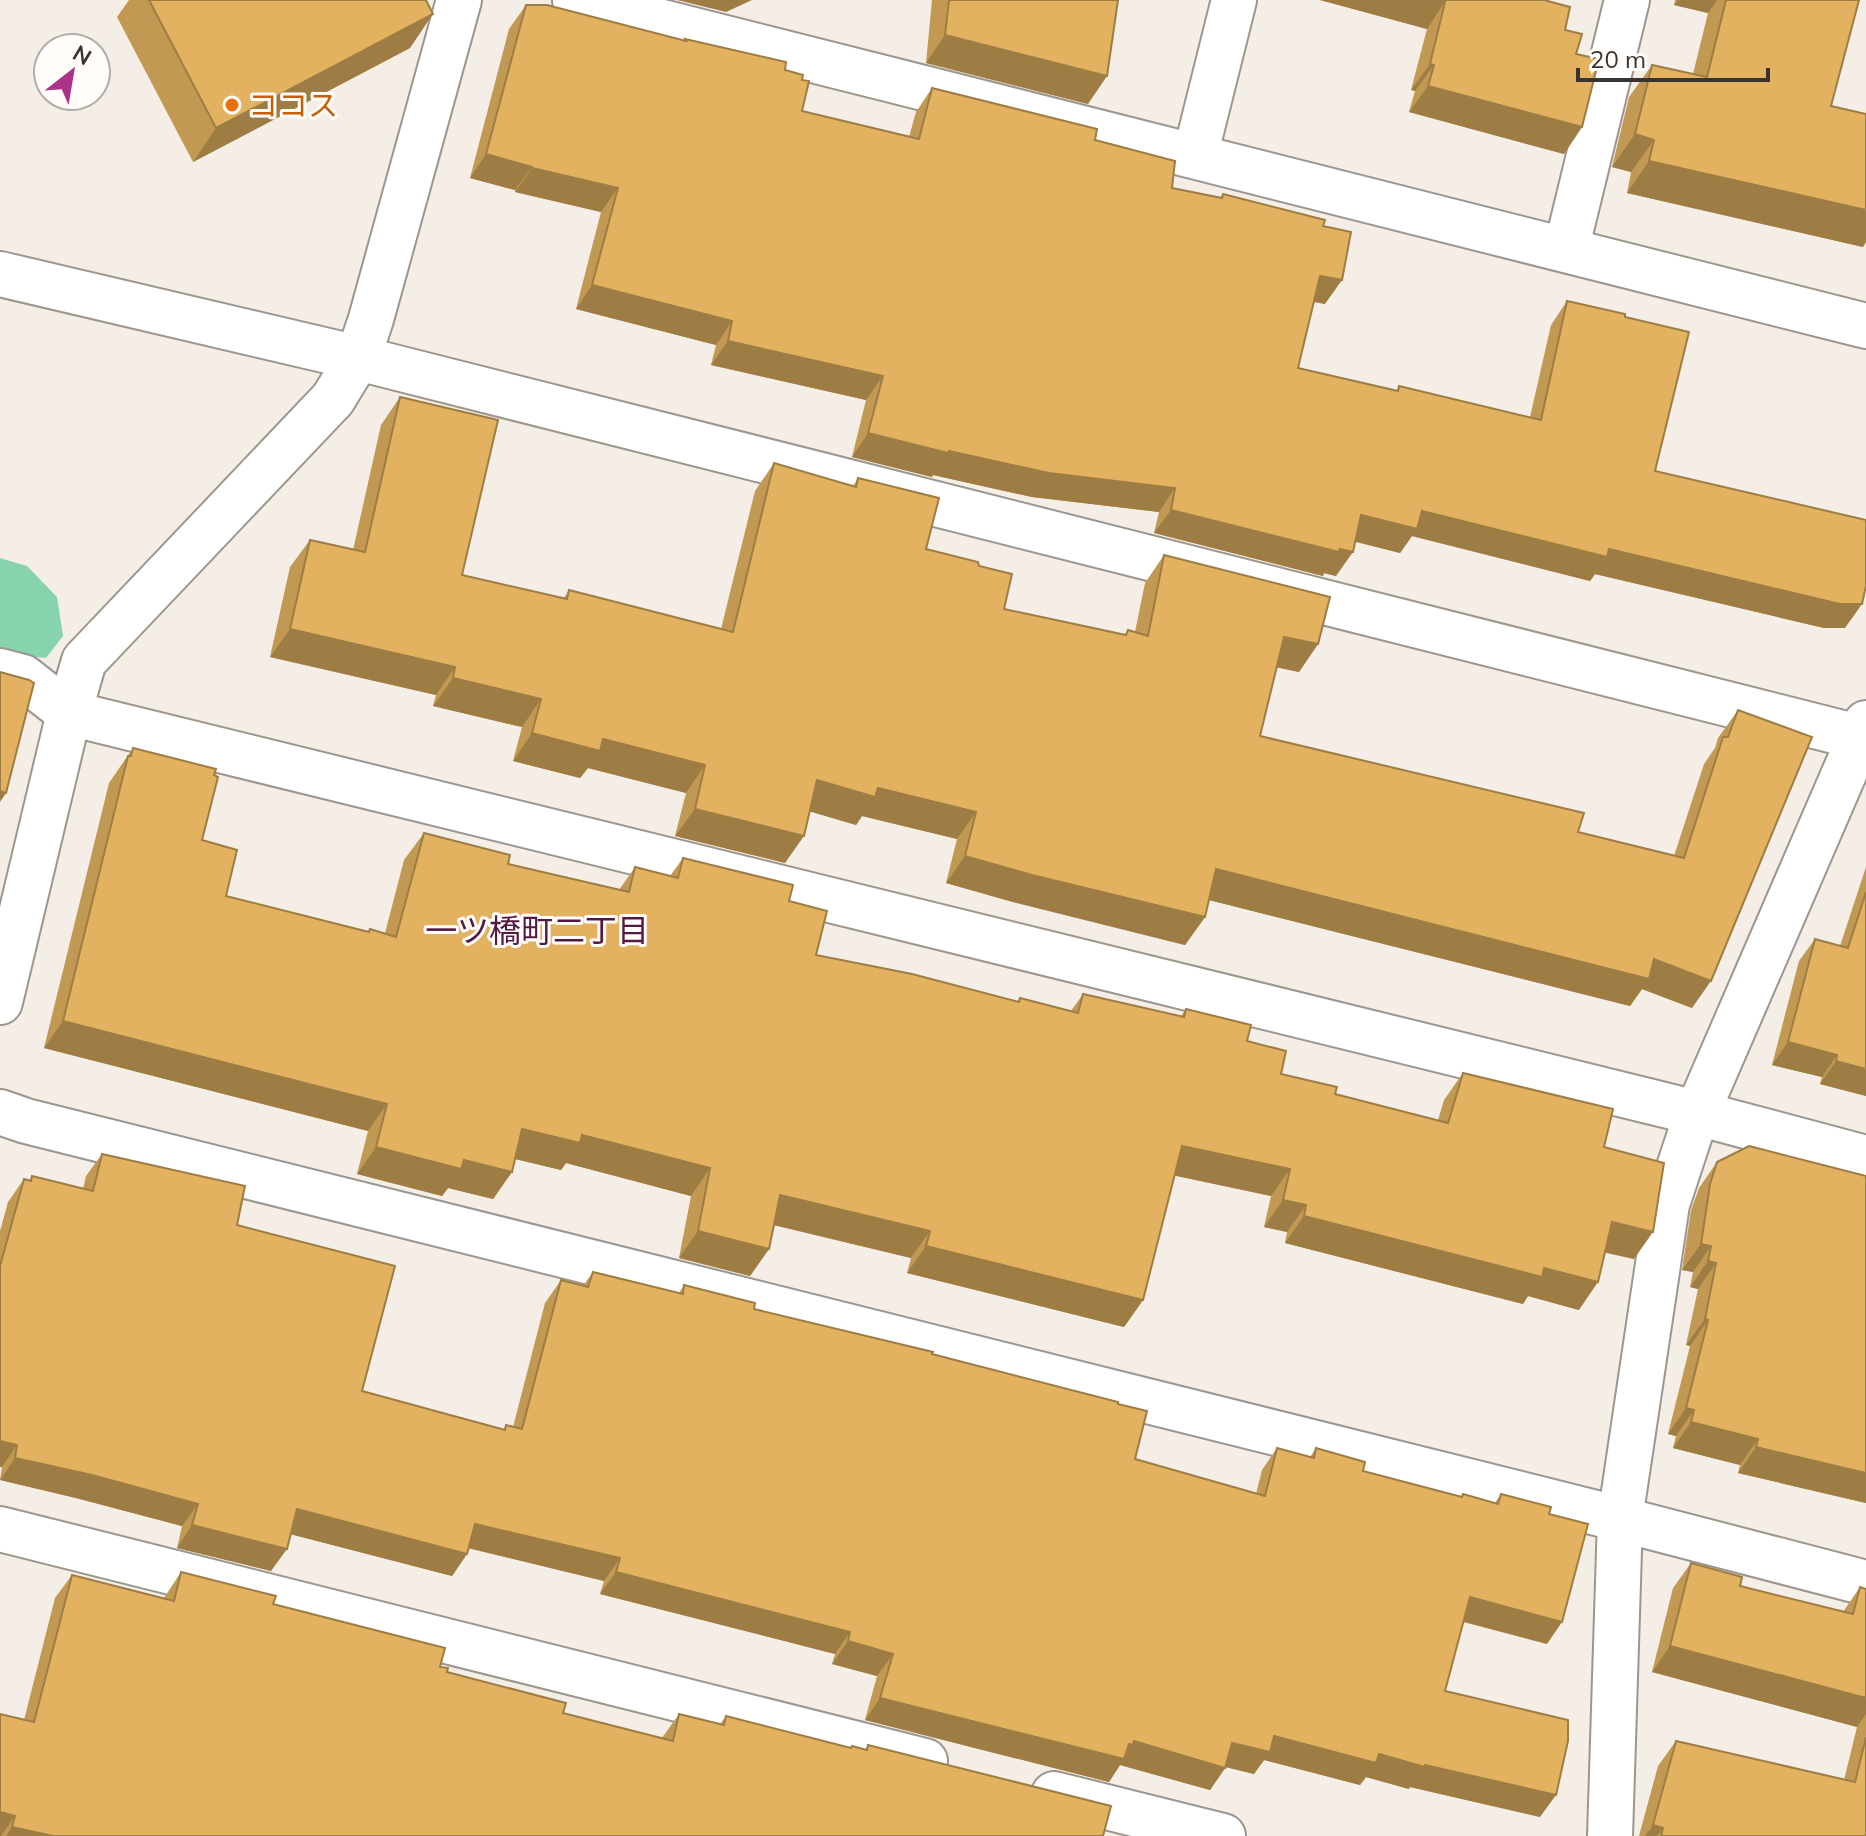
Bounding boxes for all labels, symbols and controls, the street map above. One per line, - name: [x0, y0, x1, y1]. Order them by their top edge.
- north arrow: [32, 32, 112, 112]
- scale bar: [1578, 32, 1768, 82]
- text: N: [68, 39, 97, 71]
- text: 20 m: [1590, 44, 1646, 74]
- place label: ココス: [248, 86, 338, 124]
- marker: ココス: [223, 96, 241, 114]
- district label: 一ツ橋町二丁目: [425, 910, 649, 950]

